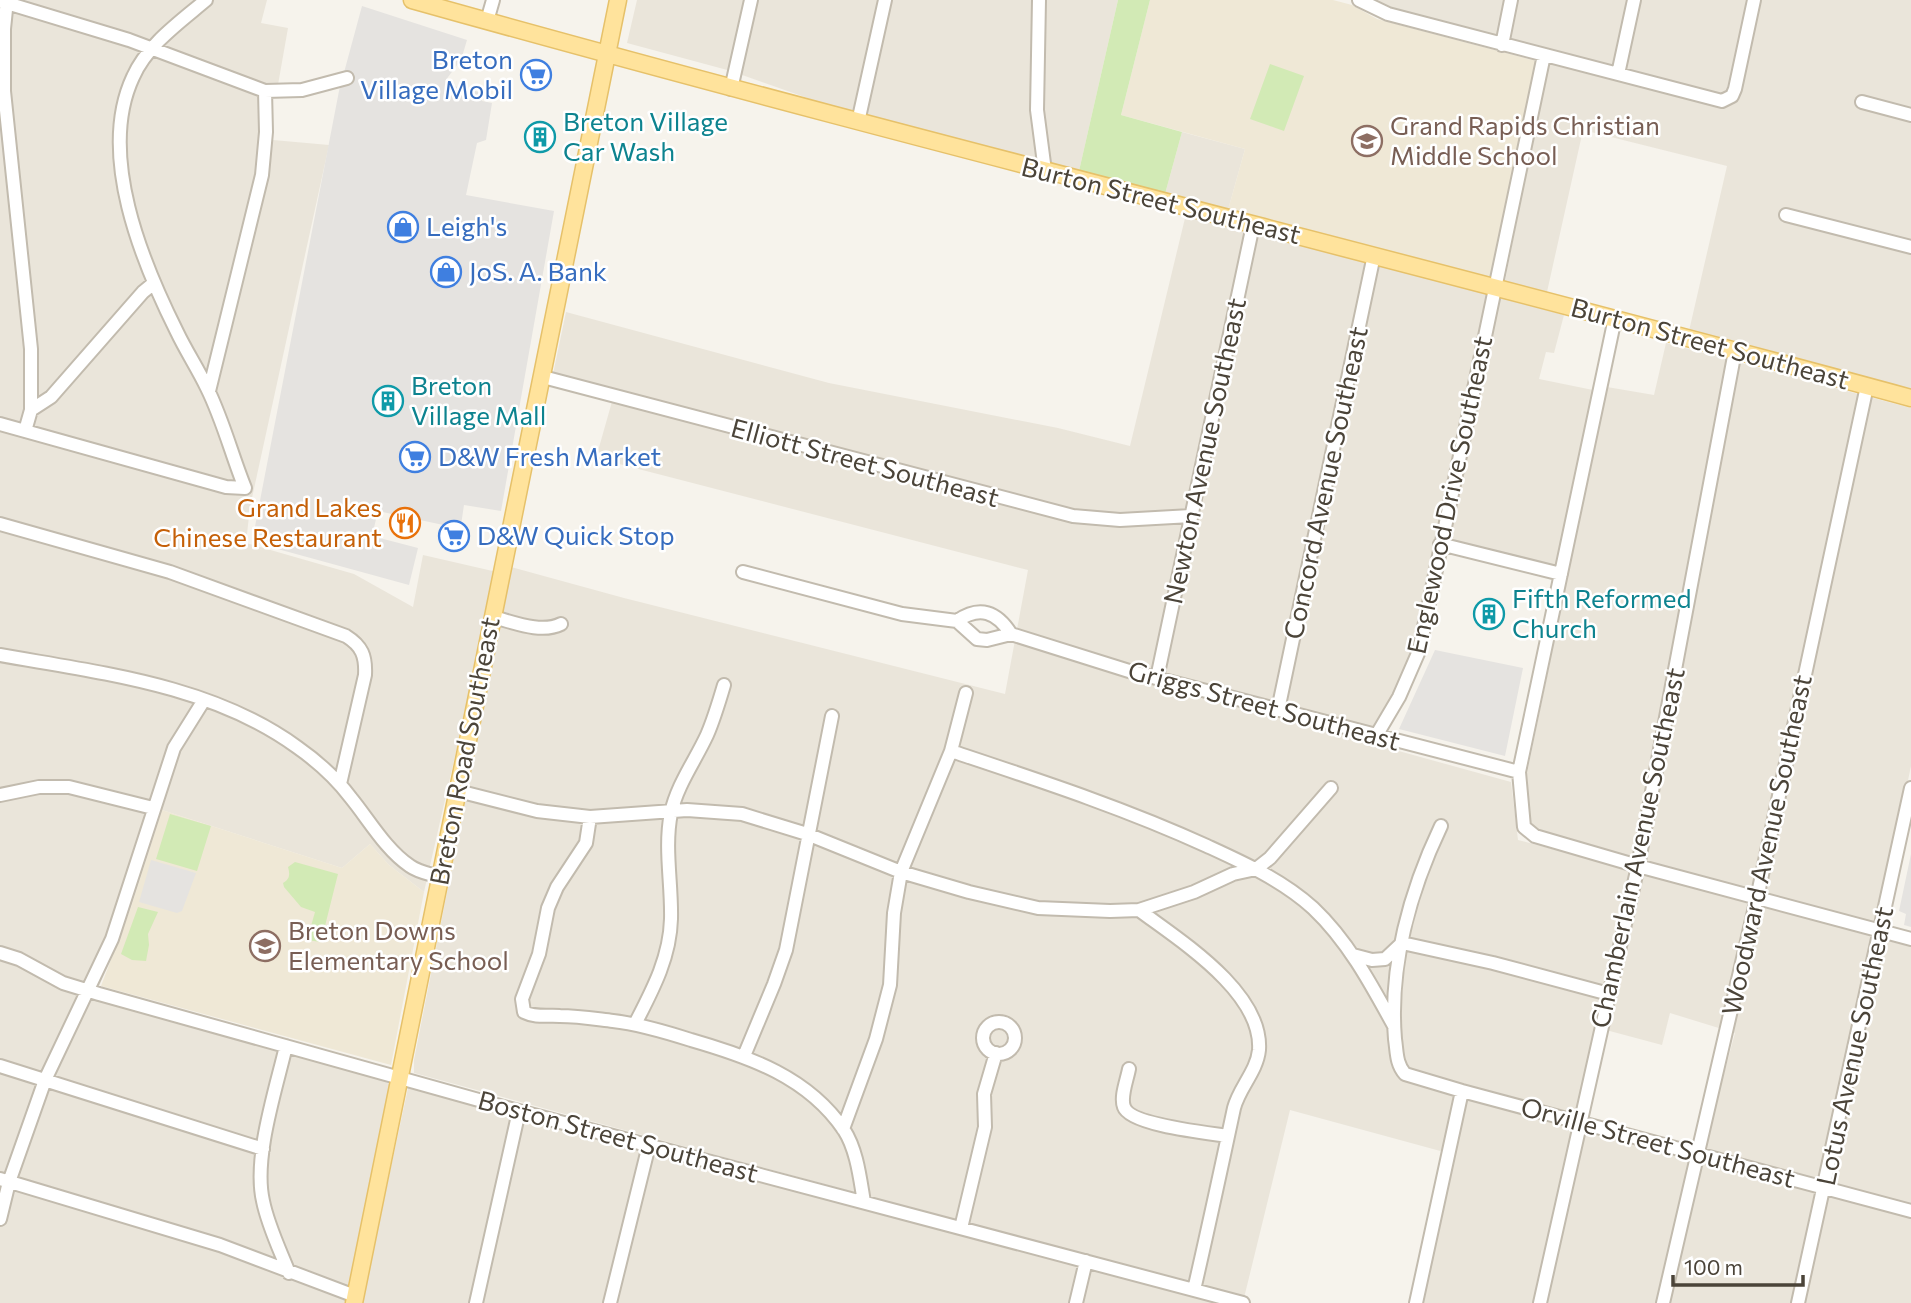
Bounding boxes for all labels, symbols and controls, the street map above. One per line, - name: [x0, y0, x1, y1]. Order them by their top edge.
- place label: Breton Village Mobil: [360, 43, 513, 104]
- supermarket icon: Breton Village Mobil: [519, 58, 553, 92]
- place label: Breton Village Car Wash: [563, 105, 728, 166]
- place label: Grand Rapids Christian Middle School: [1390, 109, 1660, 170]
- building icon: Breton Village Car Wash: [523, 120, 557, 154]
- school or university icon: Grand Rapids Christian Middle School: [1350, 124, 1384, 158]
- street label: Burton Street Southeast: [1019, 150, 1304, 249]
- shop icon: Leigh's: [386, 210, 420, 244]
- place label: Leigh's: [426, 210, 507, 241]
- shop icon: JoS. A. Bank: [429, 255, 463, 289]
- place label: JoS. A. Bank: [469, 255, 607, 286]
- street label: Burton Street Southeast: [1568, 290, 1853, 395]
- street label: Newton Avenue Southeast: [1156, 295, 1251, 606]
- street label: Concord Avenue Southeast: [1276, 324, 1373, 642]
- street label: Englewood Drive Southeast: [1400, 333, 1497, 656]
- place label: Breton Village Mall: [411, 369, 546, 430]
- building icon: Breton Village Mall: [371, 384, 405, 418]
- street label: Elliott Street Southeast: [728, 411, 1003, 512]
- supermarket icon: D&W Fresh Market: [398, 440, 432, 474]
- place label: D&W Fresh Market: [438, 440, 661, 471]
- place label: Grand Lakes Chinese Restaurant: [153, 491, 382, 552]
- restaurant icon: Grand Lakes Chinese Restaurant: [388, 506, 422, 540]
- supermarket icon: D&W Quick Stop: [437, 519, 471, 553]
- place label: D&W Quick Stop: [477, 519, 675, 550]
- place label: Fifth Reformed Church: [1512, 582, 1691, 643]
- building icon: Fifth Reformed Church: [1472, 597, 1506, 631]
- street label: Breton Road Southeast: [422, 614, 505, 887]
- street label: Griggs Street Southeast: [1125, 653, 1404, 756]
- street label: Chamberlain Avenue Southeast: [1583, 665, 1690, 1031]
- street label: Woodward Avenue Southeast: [1714, 672, 1817, 1018]
- street label: Lotus Avenue Southeast: [1809, 903, 1898, 1188]
- place label: Breton Downs Elementary School: [288, 914, 509, 975]
- school or university icon: Breton Downs Elementary School: [248, 929, 282, 963]
- street label: Boston Street Southeast: [475, 1083, 762, 1188]
- street label: Orville Street Southeast: [1518, 1090, 1799, 1193]
- scale bar: [1673, 1244, 1802, 1288]
- text: 100 m: [1684, 1254, 1743, 1279]

